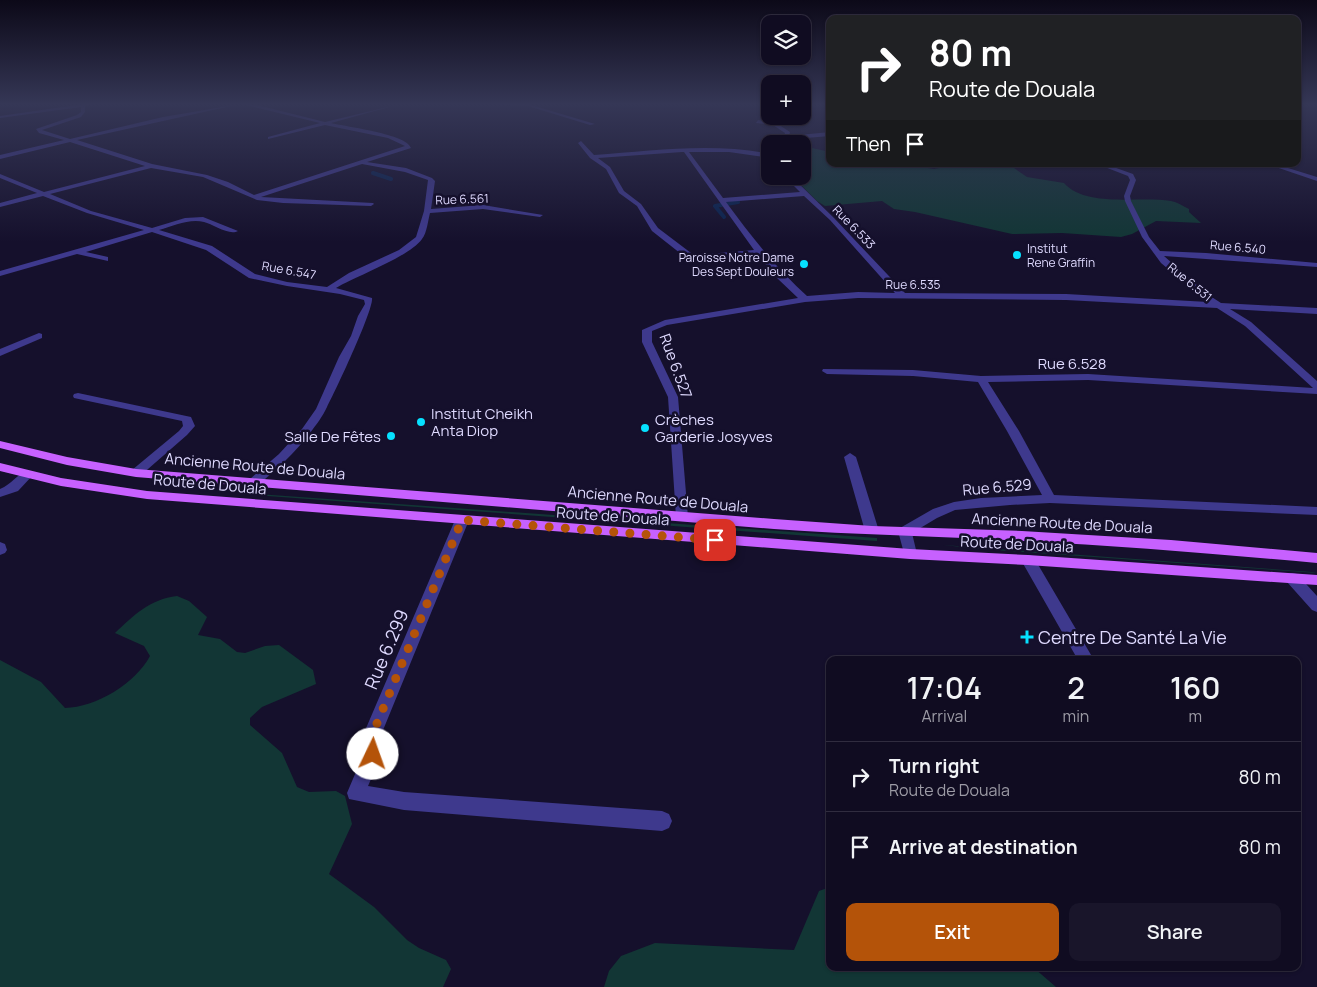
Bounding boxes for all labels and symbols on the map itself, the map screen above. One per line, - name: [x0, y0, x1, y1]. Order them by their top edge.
- street label: Rue 6.561: [435, 190, 489, 208]
- street label: Rue 6.533: [829, 201, 879, 253]
- street label: Rue 6.540: [1209, 236, 1267, 258]
- place label: Institut Rene Graffin: [1027, 240, 1095, 271]
- place label: Paroisse Notre Dame Des Sept Douleurs: [679, 249, 794, 280]
- marker: Institut Rene Graffin: [1011, 249, 1023, 261]
- street label: Rue 6.547: [261, 257, 317, 283]
- marker: Paroisse Notre Dame Des Sept Douleurs: [798, 258, 810, 270]
- street label: Rue 6.531: [1164, 259, 1216, 305]
- street label: Rue 6.535: [885, 276, 941, 293]
- street label: Rue 6.527: [655, 331, 697, 401]
- street label: Rue 6.528: [1038, 353, 1106, 374]
- place label: Institut Cheikh Anta Diop: [431, 403, 533, 441]
- place label: Crèches Garderie Josyves: [655, 409, 773, 447]
- marker: Institut Cheikh Anta Diop: [415, 416, 427, 428]
- marker: Crèches Garderie Josyves: [639, 422, 651, 434]
- place label: Salle De Fêtes: [284, 426, 381, 447]
- marker: Salle De Fêtes: [385, 430, 397, 442]
- street label: Ancienne Route de Douala: [164, 449, 346, 483]
- street label: Route de Douala: [153, 470, 267, 498]
- street label: Rue 6.529: [962, 474, 1032, 500]
- street label: Ancienne Route de Douala: [567, 482, 749, 516]
- street label: Route de Douala: [556, 503, 670, 529]
- street label: Ancienne Route de Douala: [971, 508, 1153, 538]
- pin: [694, 519, 736, 561]
- street label: Route de Douala: [960, 531, 1074, 557]
- street label: Rue 6.299: [358, 605, 414, 693]
- place label: Centre De Santé La Vie: [1038, 625, 1227, 649]
- marker: Centre De Santé La Vie: [1020, 630, 1034, 644]
- position arrow: [346, 727, 398, 779]

